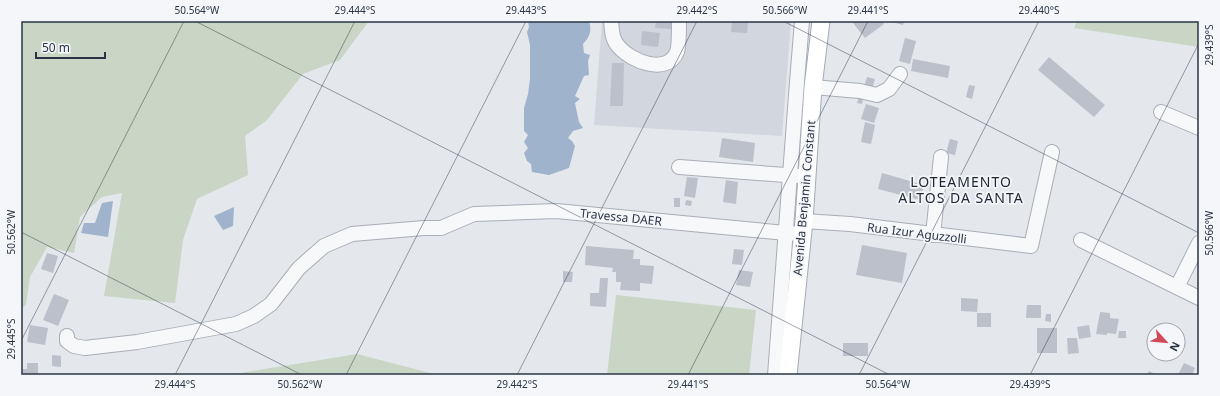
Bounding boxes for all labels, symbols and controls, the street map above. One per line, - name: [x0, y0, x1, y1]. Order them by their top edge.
- text: 50.564°W: [175, 3, 220, 17]
- text: 29.444°S: [334, 3, 376, 17]
- text: 29.443°S: [505, 3, 547, 17]
- text: 29.442°S: [676, 3, 718, 17]
- text: 50.566°W: [763, 3, 808, 17]
- text: 29.441°S: [847, 3, 889, 17]
- text: 29.440°S: [1018, 3, 1060, 17]
- text: 29.439°S: [1202, 24, 1216, 66]
- scale bar: [36, 34, 105, 60]
- text: 50 m: [42, 39, 70, 56]
- street label: Avenida Benjamin Constant: [789, 119, 819, 276]
- district label: LOTEAMENTO ALTOS DA SANTA: [898, 172, 1024, 207]
- street label: Travessa DAER: [579, 204, 663, 230]
- text: 50.562°W: [4, 209, 18, 254]
- text: 50.566°W: [1202, 210, 1216, 255]
- street label: Rua Izur Aguzzolli: [866, 218, 968, 248]
- text: 29.445°S: [4, 318, 18, 360]
- north arrow: [1146, 322, 1186, 362]
- text: N: [1167, 339, 1184, 354]
- text: 29.444°S: [154, 377, 196, 391]
- text: 50.562°W: [278, 377, 323, 391]
- text: 29.442°S: [496, 377, 538, 391]
- text: 29.441°S: [667, 377, 709, 391]
- text: 50.564°W: [866, 377, 911, 391]
- text: 29.439°S: [1009, 377, 1051, 391]

